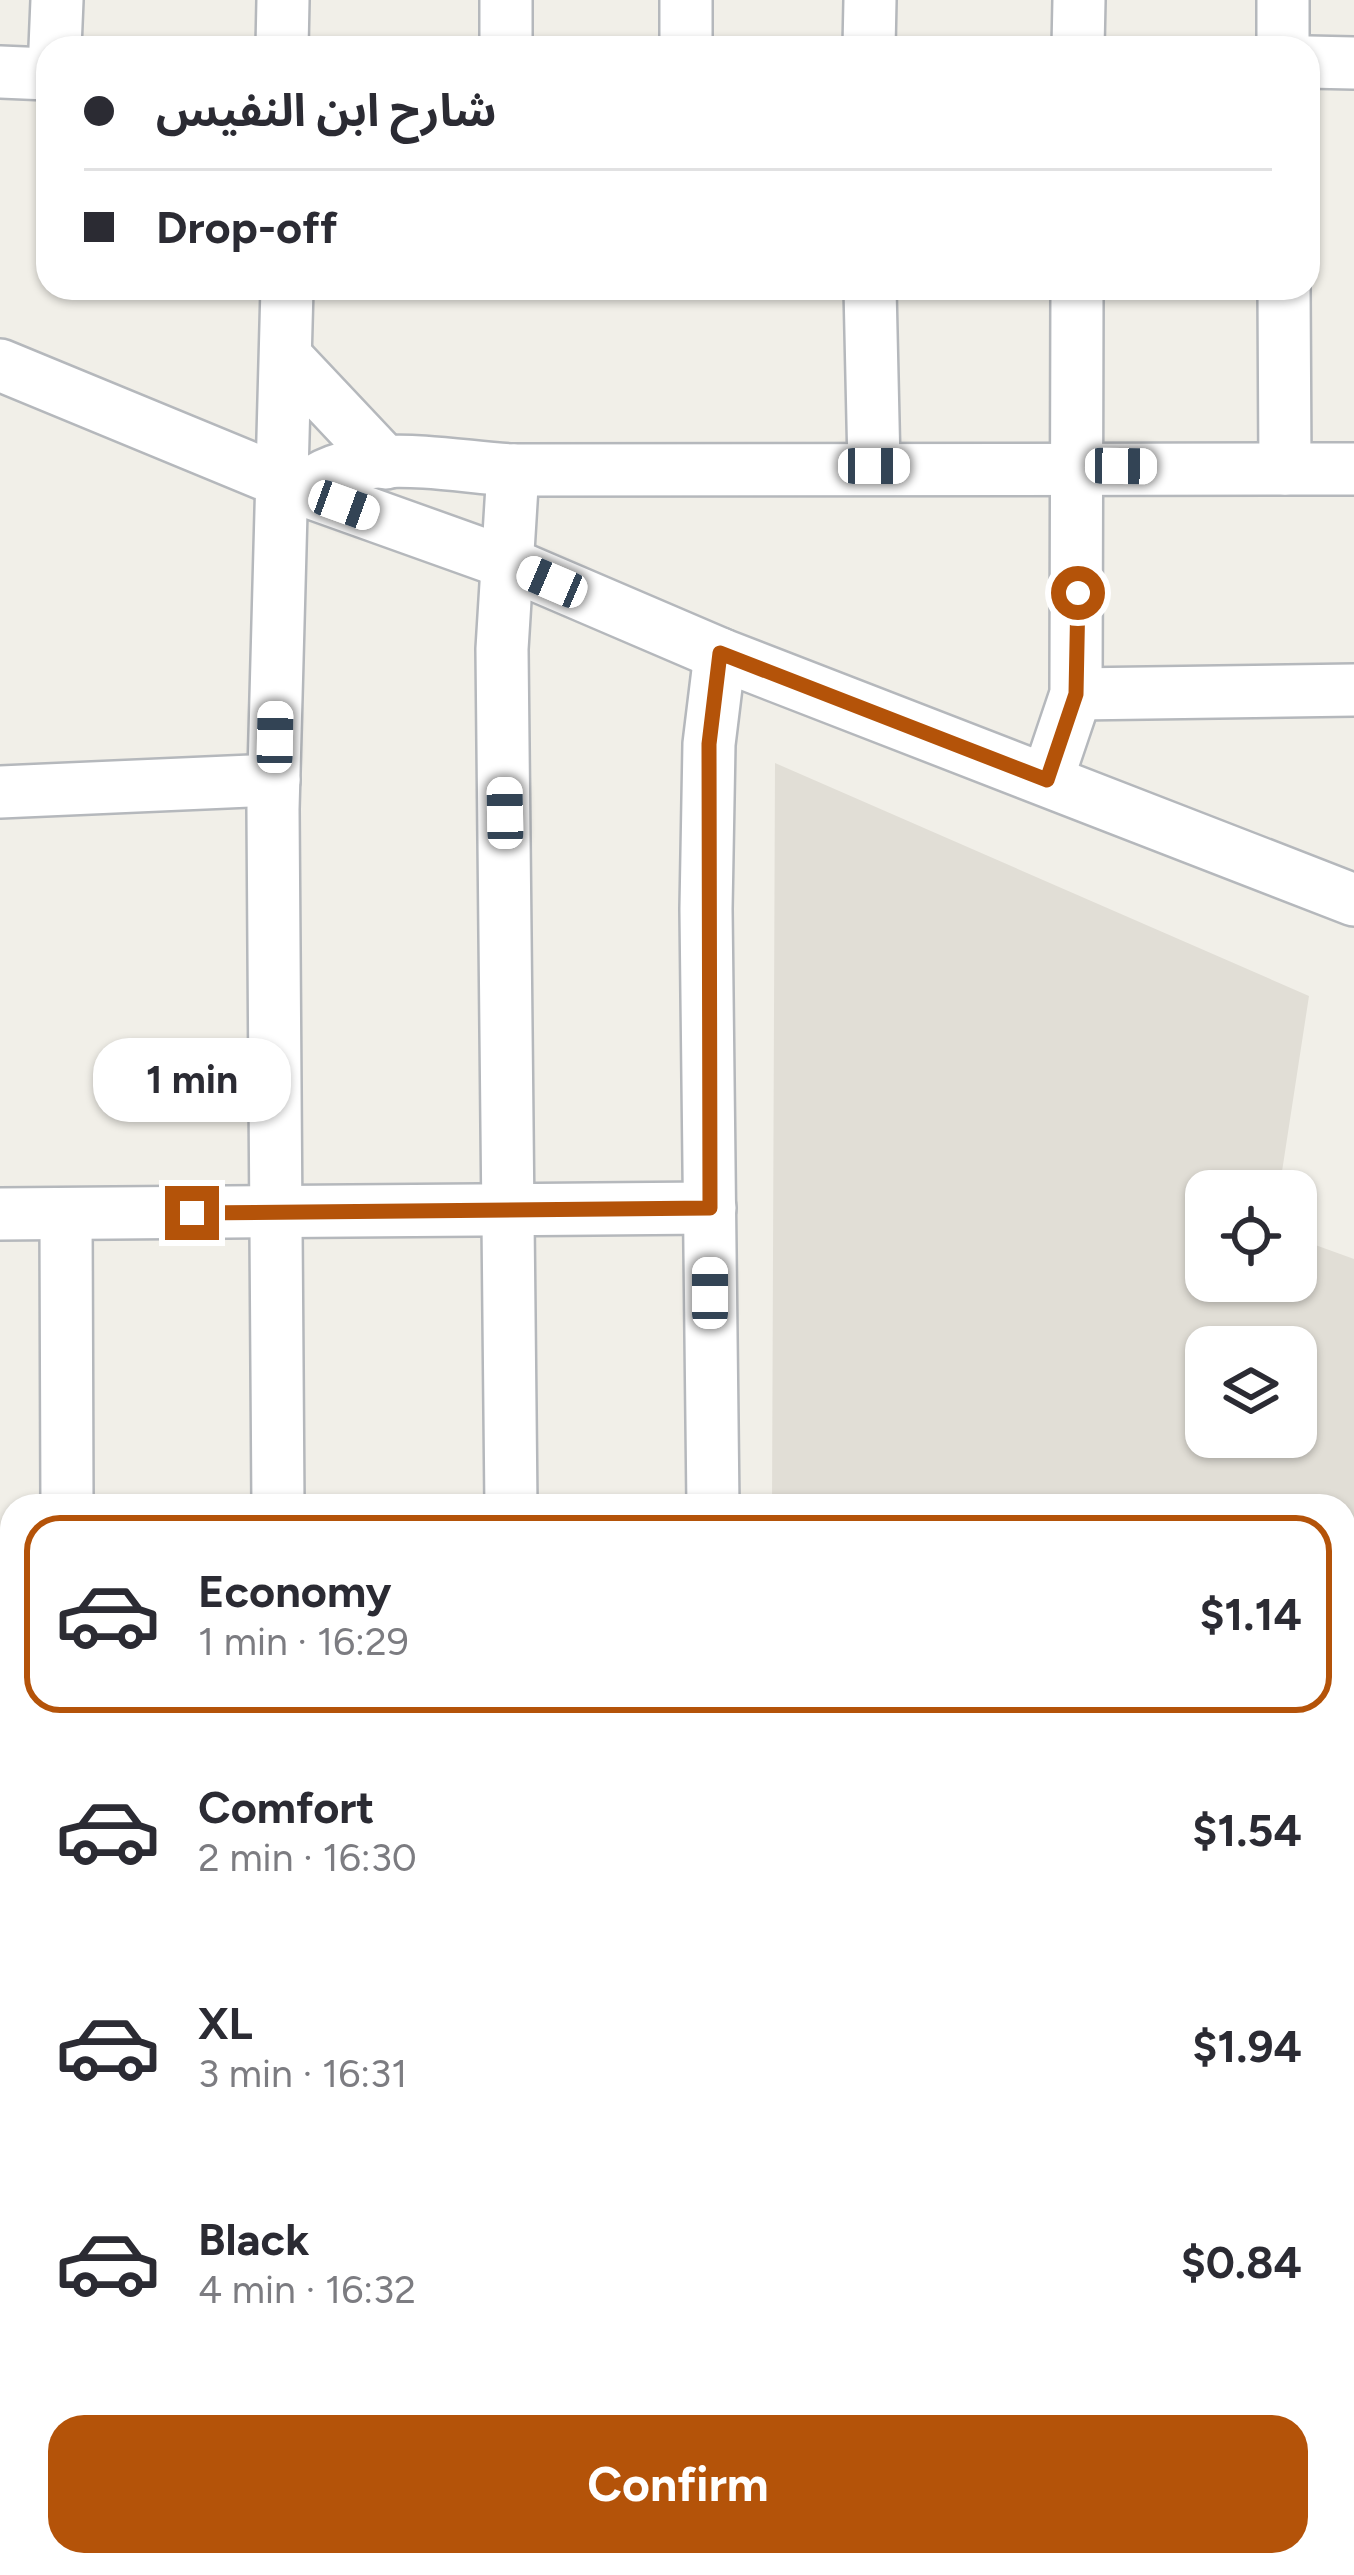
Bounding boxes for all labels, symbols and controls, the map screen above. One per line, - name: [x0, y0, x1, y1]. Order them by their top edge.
- text: شارح ابن النفيس: [156, 83, 496, 137]
- text: Drop-off: [156, 200, 338, 254]
- car: [1085, 447, 1157, 485]
- car: [838, 448, 910, 484]
- car: [304, 476, 384, 534]
- car: [512, 551, 592, 613]
- route start: [1051, 566, 1105, 620]
- car: [256, 701, 294, 773]
- car: [486, 777, 524, 849]
- callout: 1 min: [93, 1039, 291, 1123]
- text: 1 min: [146, 1056, 238, 1103]
- map controls: [1185, 1170, 1317, 1458]
- button: locate: [1185, 1170, 1317, 1302]
- route end: [165, 1186, 219, 1240]
- car: [692, 1257, 728, 1329]
- button: layers: [1185, 1326, 1317, 1458]
- icon: car: [54, 1560, 162, 1668]
- text: Economy: [198, 1564, 391, 1618]
- text: $1.14: [1199, 1587, 1302, 1641]
- text: 1 min · 16:29: [198, 1618, 409, 1665]
- icon: car: [54, 1776, 162, 1884]
- text: Comfort: [198, 1780, 374, 1834]
- text: $1.54: [1192, 1803, 1302, 1857]
- text: 2 min · 16:30: [198, 1834, 417, 1881]
- icon: car: [54, 1992, 162, 2100]
- text: XL: [198, 1996, 253, 2050]
- text: $1.94: [1192, 2019, 1302, 2073]
- text: 3 min · 16:31: [198, 2050, 407, 2097]
- icon: car: [54, 2208, 162, 2316]
- text: Black: [198, 2212, 309, 2266]
- text: $0.84: [1181, 2235, 1302, 2289]
- text: 4 min · 16:32: [198, 2266, 416, 2313]
- button: Confirm: [48, 2415, 1308, 2553]

